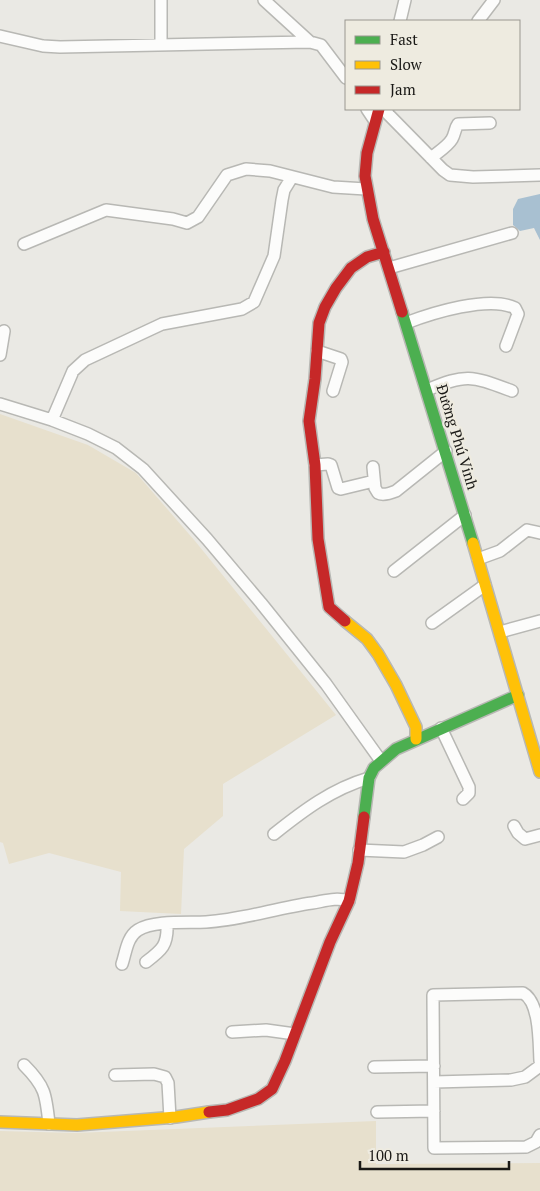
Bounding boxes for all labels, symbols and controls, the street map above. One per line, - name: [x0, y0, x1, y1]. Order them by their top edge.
- legend: [345, 20, 520, 110]
- text: Fast: [390, 29, 418, 49]
- text: Slow: [390, 54, 423, 74]
- text: Jam: [390, 79, 416, 99]
- street label: Đường Phú Vinh: [432, 382, 484, 492]
- scale bar: [360, 1138, 509, 1170]
- text: 100 m: [368, 1145, 409, 1165]

